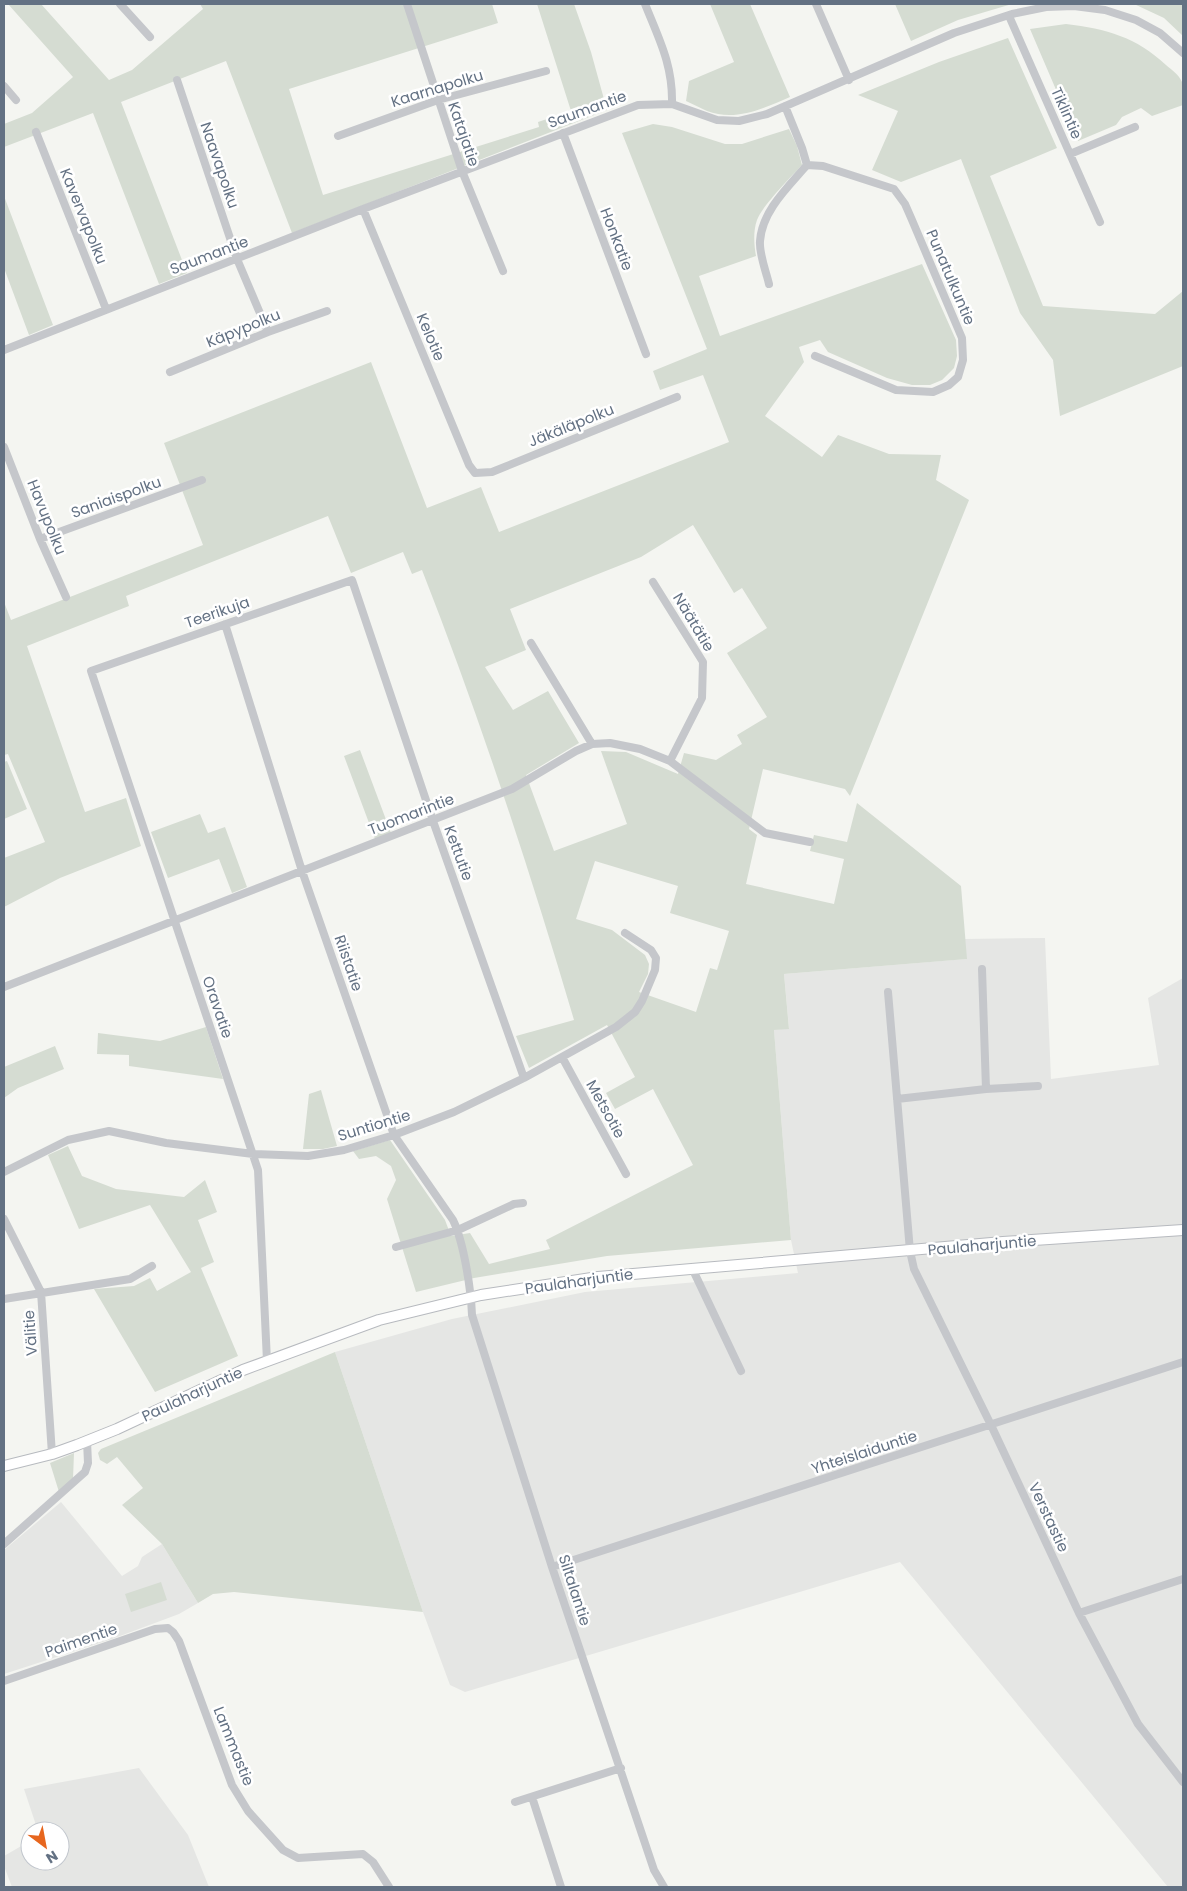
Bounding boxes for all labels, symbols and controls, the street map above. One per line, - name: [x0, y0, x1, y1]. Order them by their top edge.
- street label: Kaarnapolku: [388, 64, 486, 112]
- street label: Tiklintie: [1046, 84, 1088, 142]
- street label: Saumantie: [545, 85, 629, 133]
- street label: Katajatie: [443, 99, 485, 169]
- street label: Naavapolku: [195, 119, 245, 211]
- street label: Kavervapolku: [55, 165, 113, 267]
- street label: Honkatie: [595, 204, 639, 274]
- street label: Punatulkuntie: [921, 226, 981, 328]
- street label: Saumantie: [167, 230, 251, 280]
- street label: Käpypolku: [203, 304, 283, 352]
- street label: Kelotie: [412, 310, 450, 364]
- street label: Jäkäläpolku: [525, 398, 617, 452]
- street label: Saniaispolku: [68, 471, 164, 523]
- street label: Havupolku: [22, 476, 72, 558]
- street label: Näätätie: [668, 589, 720, 655]
- street label: Teerikuja: [182, 591, 252, 633]
- street label: Tuomarintie: [365, 788, 457, 840]
- street label: Kettutie: [439, 823, 479, 883]
- street label: Riistatie: [330, 932, 368, 994]
- street label: Oravatie: [198, 973, 238, 1041]
- street label: Metsotie: [581, 1076, 631, 1142]
- street label: Suntiontie: [335, 1104, 413, 1146]
- street label: Paulaharjuntie: [927, 1230, 1037, 1260]
- street label: Paulaharjuntie: [524, 1263, 634, 1299]
- street label: Välitie: [18, 1309, 42, 1357]
- street label: Paulaharjuntie: [138, 1361, 246, 1427]
- street label: Yhteislaiduntie: [808, 1425, 920, 1479]
- street label: Verstastie: [1024, 1479, 1074, 1555]
- street label: Siltalantie: [554, 1552, 596, 1628]
- street label: Paimentie: [42, 1618, 120, 1662]
- street label: Lammastie: [209, 1703, 259, 1789]
- north arrow: [20, 1821, 70, 1871]
- text: N: [42, 1846, 62, 1868]

